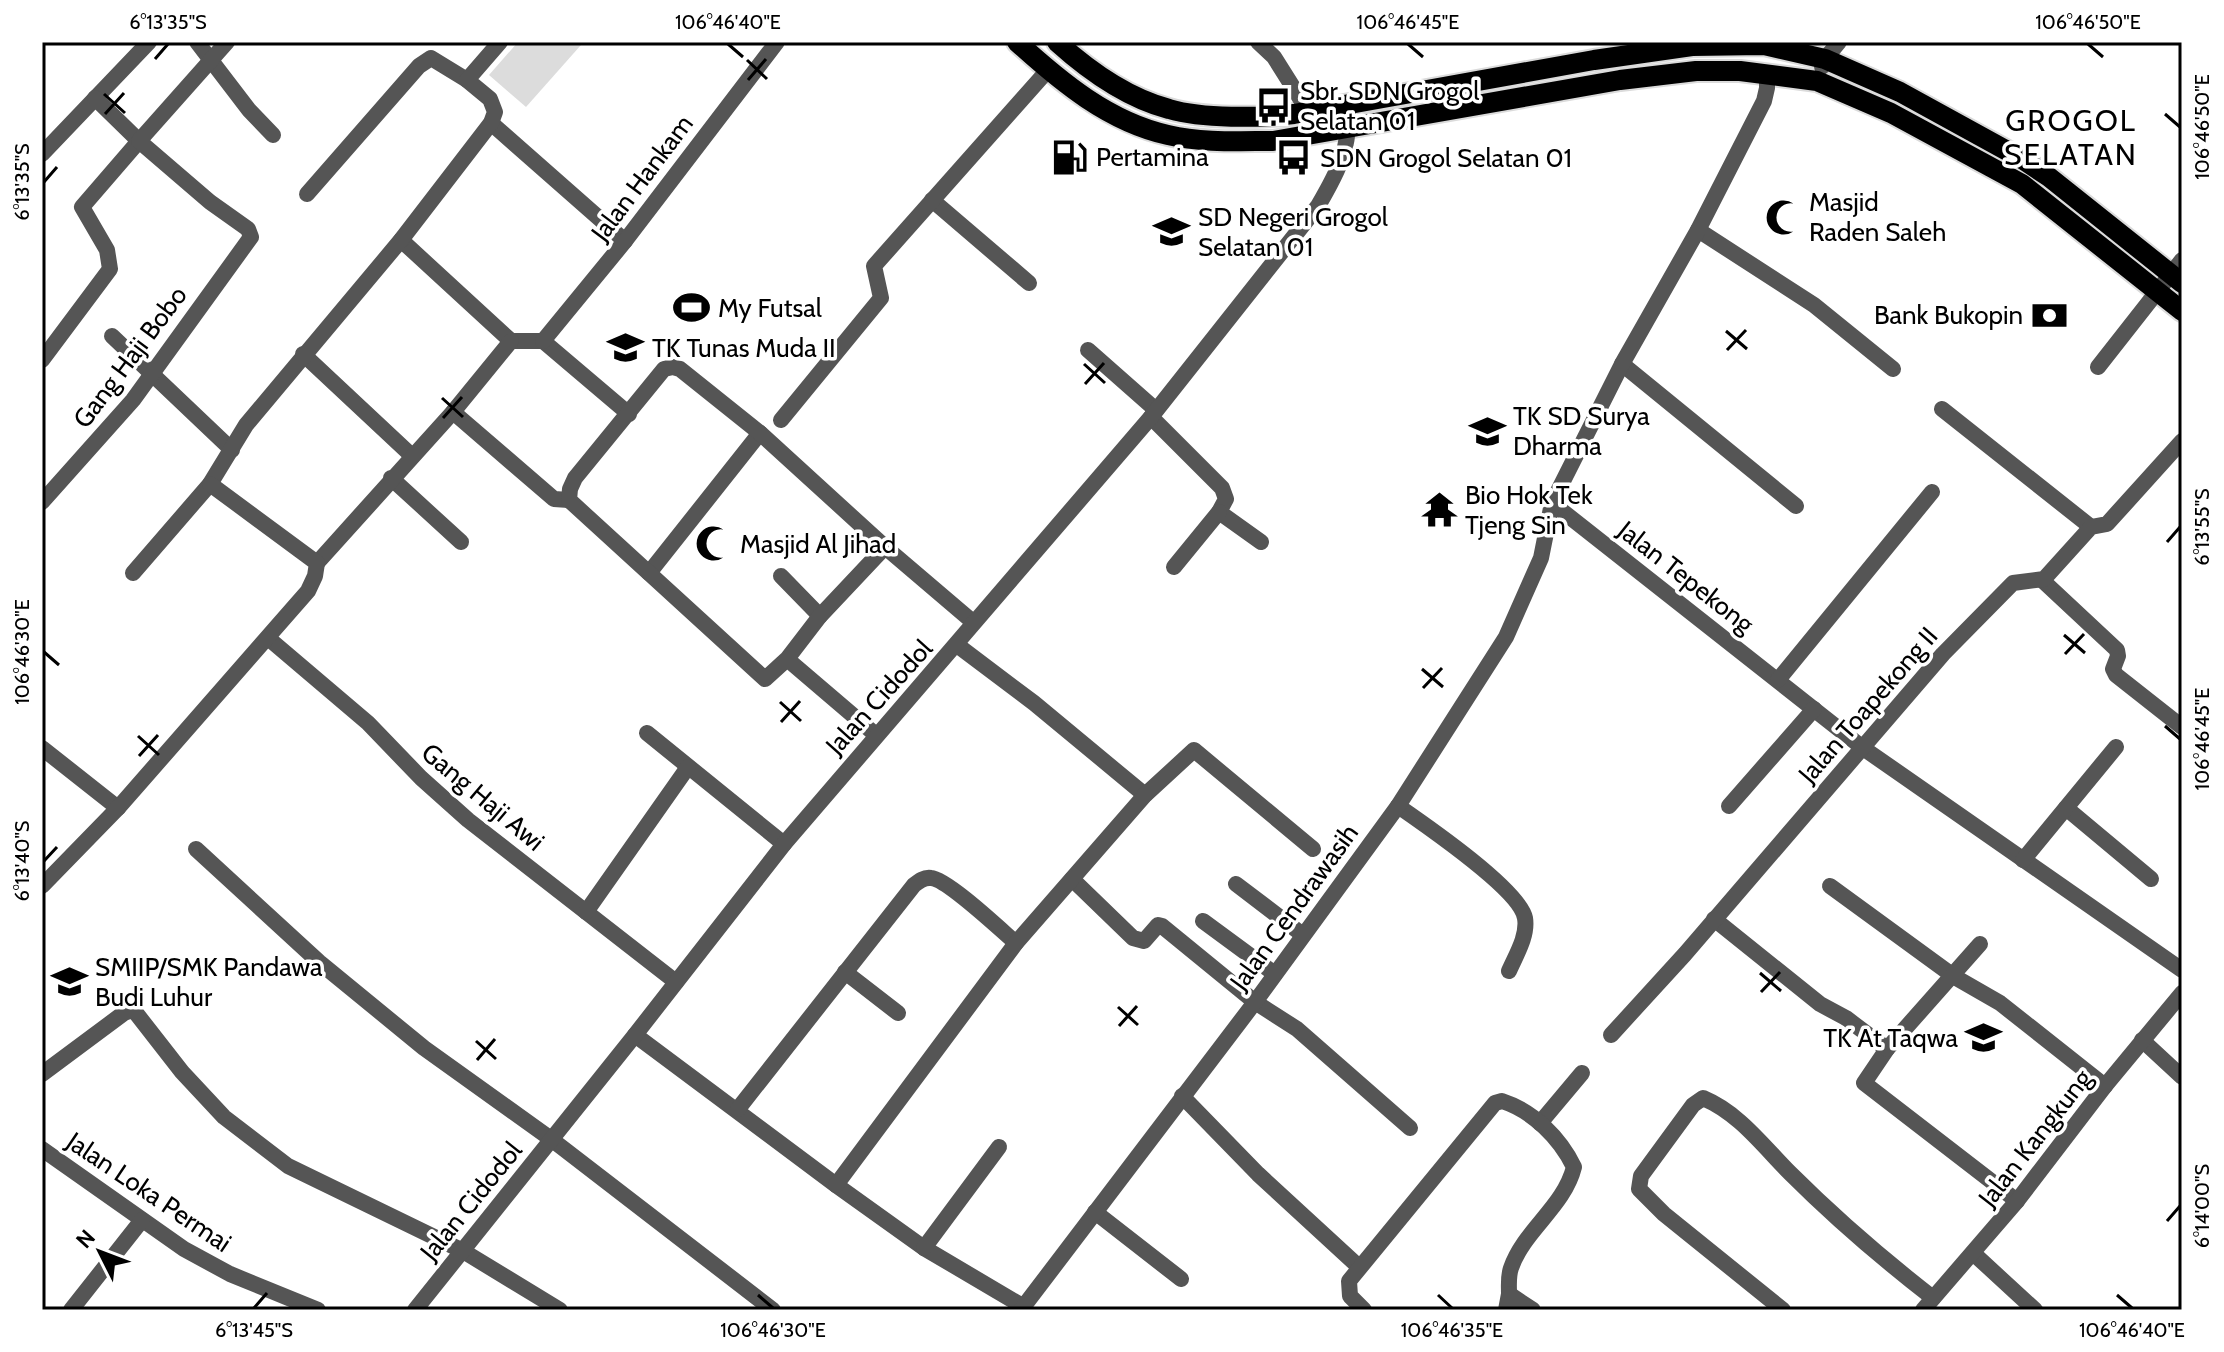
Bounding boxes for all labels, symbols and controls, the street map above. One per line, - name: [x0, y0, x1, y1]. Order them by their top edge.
- text: 6°13'35"S: [129, 10, 207, 34]
- text: 106°46'40"E: [675, 10, 781, 34]
- text: 106°46'45"E: [1357, 10, 1459, 34]
- text: 106°46'50"E: [2035, 10, 2141, 34]
- text: 106°46'50"E: [2190, 74, 2214, 180]
- place label: Sbr. SDN Grogol Selatan 01: [1300, 75, 1479, 137]
- bus stop icon: Sbr. SDN Grogol Selatan 01: [1255, 87, 1293, 125]
- district label: GROGOL SELATAN: [2004, 102, 2138, 173]
- street label: Jalan Hankam: [584, 109, 700, 248]
- fuel station icon: Pertamina: [1051, 138, 1089, 176]
- bus stop icon: SDN Grogol Selatan 01: [1275, 139, 1313, 177]
- place label: Pertamina: [1096, 141, 1209, 173]
- place label: SDN Grogol Selatan 01: [1320, 142, 1572, 174]
- text: 6°13'35"S: [10, 143, 34, 221]
- place label: Masjid Raden Saleh: [1809, 186, 1946, 248]
- mosque icon: Masjid Raden Saleh: [1764, 198, 1802, 236]
- place label: SD Negeri Grogol Selatan 01: [1198, 201, 1388, 263]
- school or university icon: SD Negeri Grogol Selatan 01: [1153, 213, 1191, 251]
- street label: Gang Haji Bobo: [66, 280, 194, 434]
- sports icon: My Futsal: [673, 289, 711, 327]
- place label: My Futsal: [718, 292, 822, 324]
- bank icon: Bank Bukopin: [2030, 296, 2068, 334]
- place label: Bank Bukopin: [1874, 299, 2023, 331]
- school or university icon: TK Tunas Muda II: [607, 329, 645, 367]
- place label: TK Tunas Muda II: [652, 332, 836, 364]
- place label: TK SD Surya Dharma: [1513, 400, 1650, 462]
- school or university icon: TK SD Surya Dharma: [1468, 412, 1506, 450]
- place label: Bio Hok Tek Tjeng Sin: [1465, 479, 1593, 541]
- text: 6°13'55"S: [2190, 488, 2214, 566]
- temple icon: Bio Hok Tek Tjeng Sin: [1420, 491, 1458, 529]
- street label: Jalan Tepekong: [1611, 513, 1761, 641]
- mosque icon: Masjid Al Jihad: [695, 525, 733, 563]
- place label: Masjid Al Jihad: [740, 528, 896, 560]
- text: 106°46'30"E: [10, 599, 34, 705]
- street label: Jalan Toapekong II: [1791, 620, 1944, 790]
- street label: Jalan Cidodol: [818, 633, 939, 762]
- text: 106°46'45"E: [2190, 688, 2214, 790]
- street label: Gang Haji Awi: [415, 736, 551, 858]
- street label: Jalan Cendrawasih: [1222, 818, 1365, 997]
- text: 6°13'40"S: [10, 820, 34, 902]
- place label: SMIIP/SMK Pandawa Budi Luhur: [95, 951, 323, 1013]
- school or university icon: SMIIP/SMK Pandawa Budi Luhur: [50, 963, 88, 1001]
- school or university icon: TK At Taqwa: [1965, 1019, 2003, 1057]
- place label: TK At Taqwa: [1823, 1022, 1959, 1054]
- street label: Jalan Kangkung: [1971, 1062, 2099, 1214]
- street label: Jalan Loka Permai: [60, 1125, 237, 1259]
- street label: Jalan Cidodol: [413, 1135, 529, 1268]
- text: 6°14'00"S: [2190, 1164, 2214, 1248]
- north arrow: [60, 1212, 140, 1292]
- text: N: [70, 1224, 101, 1254]
- text: 6°13'45"S: [215, 1318, 293, 1342]
- text: 106°46'30"E: [720, 1318, 826, 1342]
- text: 106°46'35"E: [1401, 1318, 1503, 1342]
- text: 106°46'40"E: [2079, 1318, 2185, 1342]

